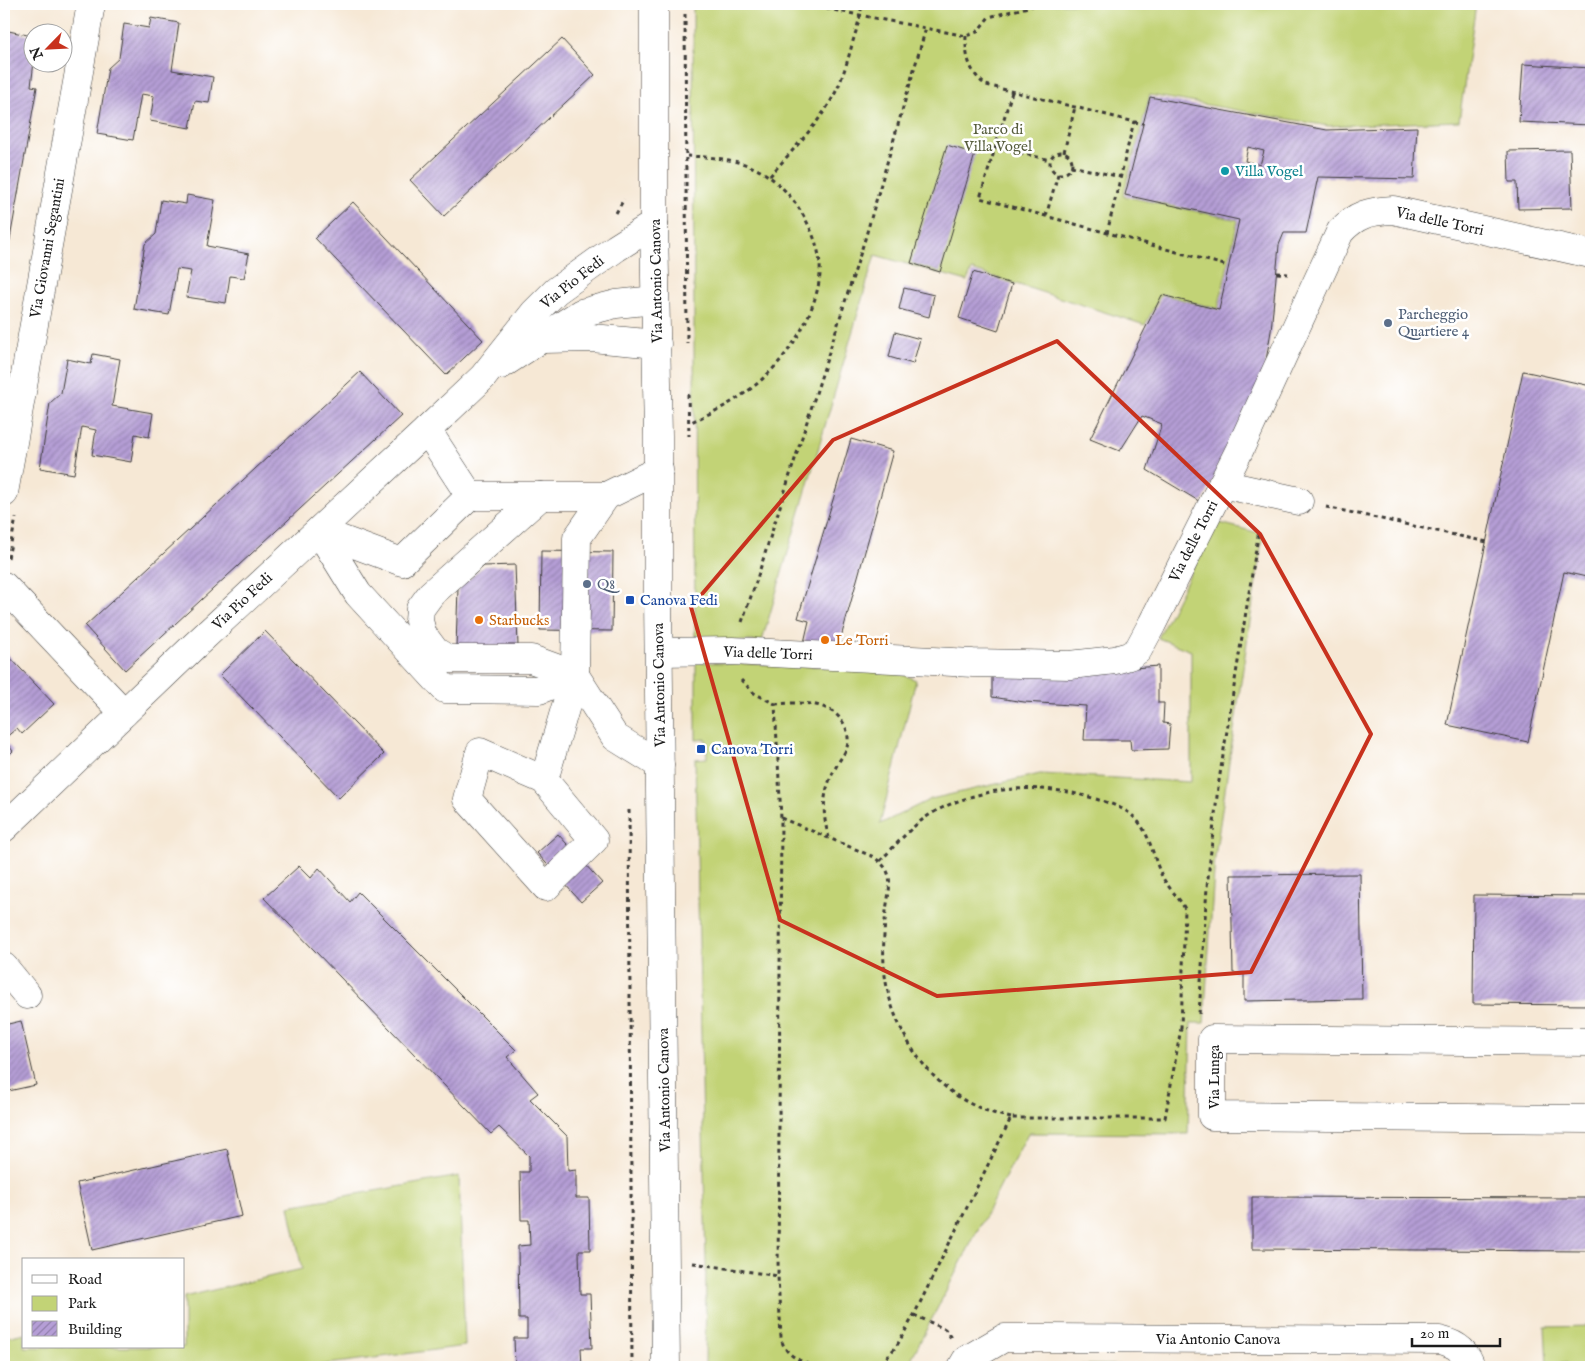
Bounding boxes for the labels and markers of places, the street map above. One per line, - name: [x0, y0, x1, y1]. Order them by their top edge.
- place label: Villa Vogel: [1234, 162, 1304, 181]
- marker: Villa Vogel: [1219, 165, 1231, 177]
- place label: Parcheggio Quartiere 4: [1398, 305, 1470, 341]
- marker: Parcheggio Quartiere 4: [1382, 317, 1394, 329]
- place label: Q8: [597, 575, 620, 594]
- marker: Q8: [581, 578, 593, 590]
- place label: Canova Fedi: [640, 591, 718, 610]
- marker: Canova Fedi: [624, 594, 636, 606]
- place label: Starbucks: [489, 611, 549, 630]
- marker: Starbucks: [473, 614, 485, 626]
- place label: Le Torri: [835, 631, 889, 650]
- marker: Le Torri: [819, 634, 831, 646]
- place label: Canova Torri: [711, 740, 793, 759]
- marker: Canova Torri: [695, 743, 707, 755]

